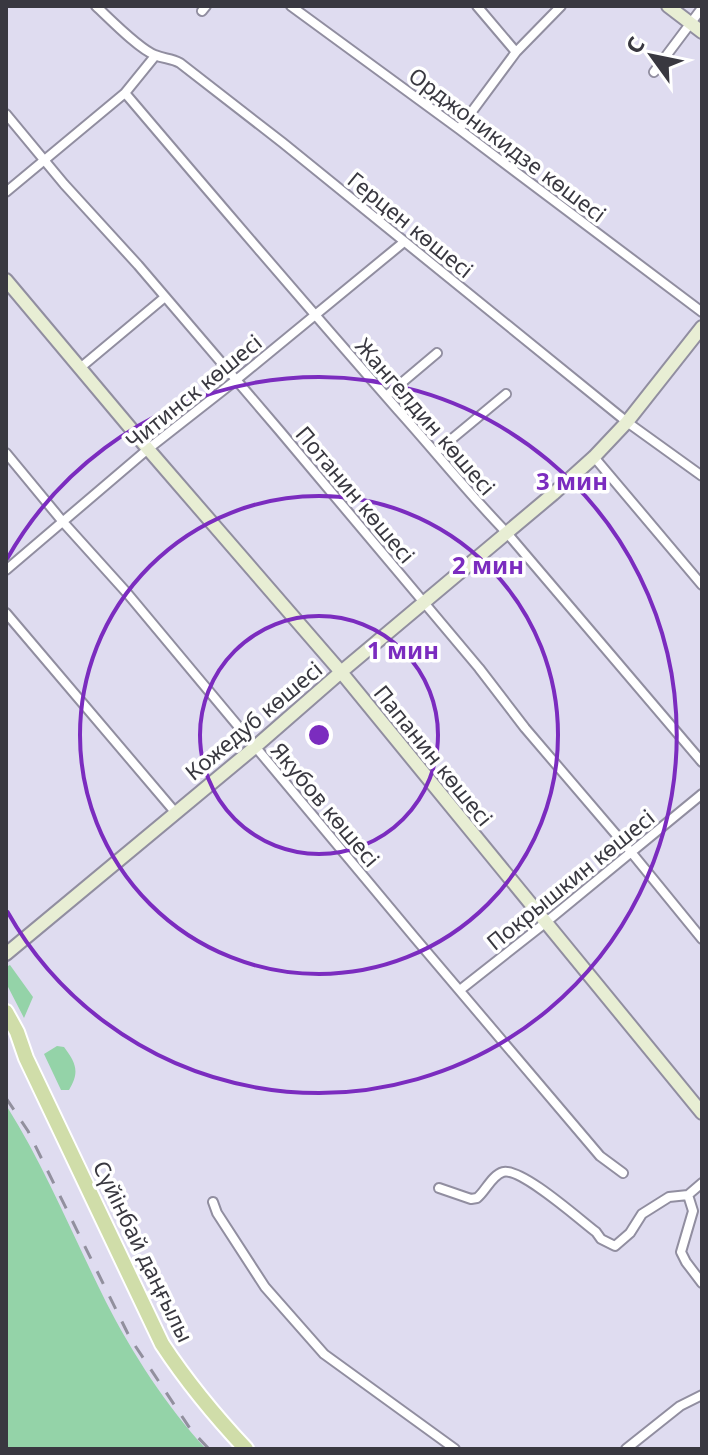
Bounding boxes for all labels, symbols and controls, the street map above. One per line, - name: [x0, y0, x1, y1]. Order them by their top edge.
- north arrow: [612, 16, 692, 96]
- text: С: [618, 30, 651, 59]
- street label: Орджоникидзе көшесі: [403, 60, 613, 228]
- street label: Герцен көшесі: [342, 164, 480, 284]
- street label: Читинск көшесі: [119, 327, 267, 455]
- street label: Жангелдин көшесі: [349, 331, 503, 501]
- street label: Потанин көшесі: [290, 419, 422, 569]
- text: 3 мин: [536, 464, 608, 497]
- text: 2 мин: [452, 548, 524, 581]
- text: 1 мин: [367, 633, 439, 666]
- street label: Кожедуб көшесі: [178, 654, 328, 786]
- street label: Папанин көшесі: [368, 678, 500, 832]
- centre of rings: [305, 721, 333, 749]
- street label: Якубов көшесі: [265, 735, 387, 873]
- street label: Покрышкин көшесі: [480, 802, 660, 956]
- street label: Сүйінбай даңғылы: [87, 1155, 201, 1347]

